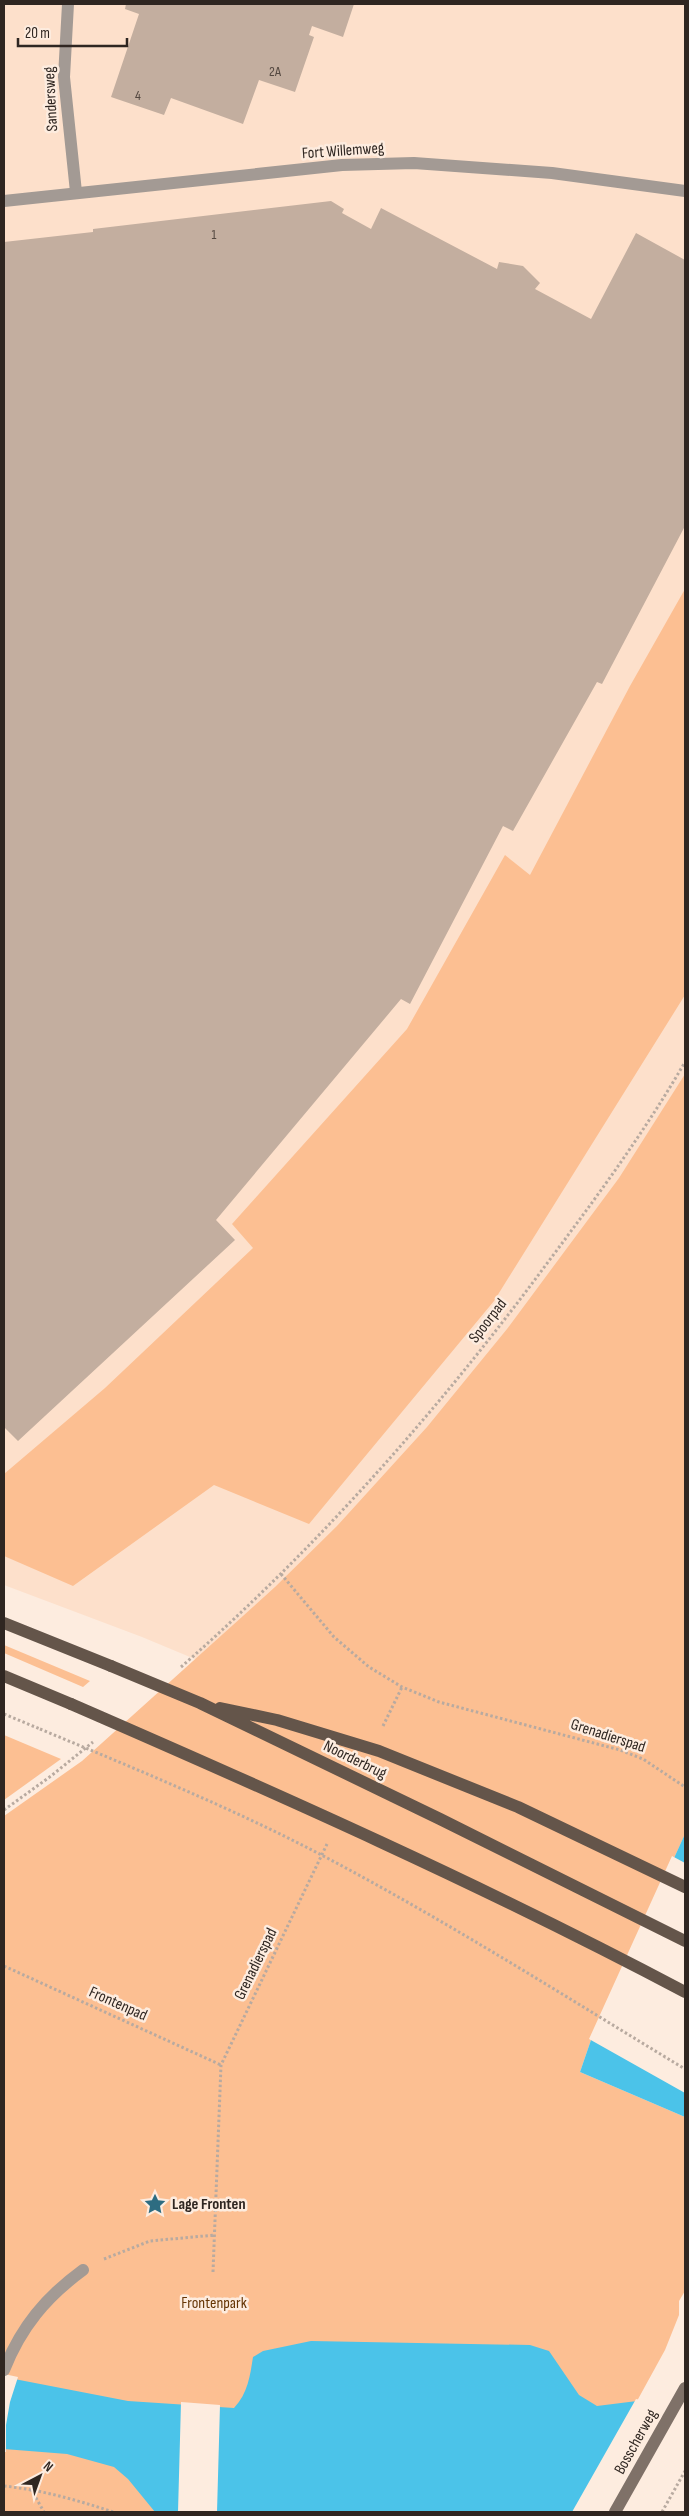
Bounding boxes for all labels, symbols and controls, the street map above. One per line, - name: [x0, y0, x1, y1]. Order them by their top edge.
- scale bar: [18, 15, 126, 47]
- text: 20 m: [25, 24, 50, 43]
- house number: 2A: [269, 63, 282, 80]
- street label: Sandersweg: [40, 66, 62, 132]
- house number: 4: [135, 87, 141, 104]
- street label: Fort Willemweg: [301, 139, 385, 163]
- house number: 1: [212, 226, 217, 243]
- street label: Spoorpad: [465, 1295, 511, 1347]
- street label: Grenadierspad: [568, 1715, 648, 1757]
- street label: Noorderbrug: [320, 1737, 390, 1783]
- street label: Grenadierspad: [230, 1925, 282, 2003]
- street label: Frontenpad: [86, 1983, 150, 2025]
- place icon: Lage Fronten: [142, 2191, 168, 2217]
- place label: Lage Fronten: [172, 2195, 246, 2214]
- park label: Frontenpark: [181, 2294, 247, 2313]
- street label: Bosscherweg: [610, 2406, 662, 2478]
- north arrow: [15, 2451, 65, 2501]
- text: N: [40, 2458, 57, 2475]

